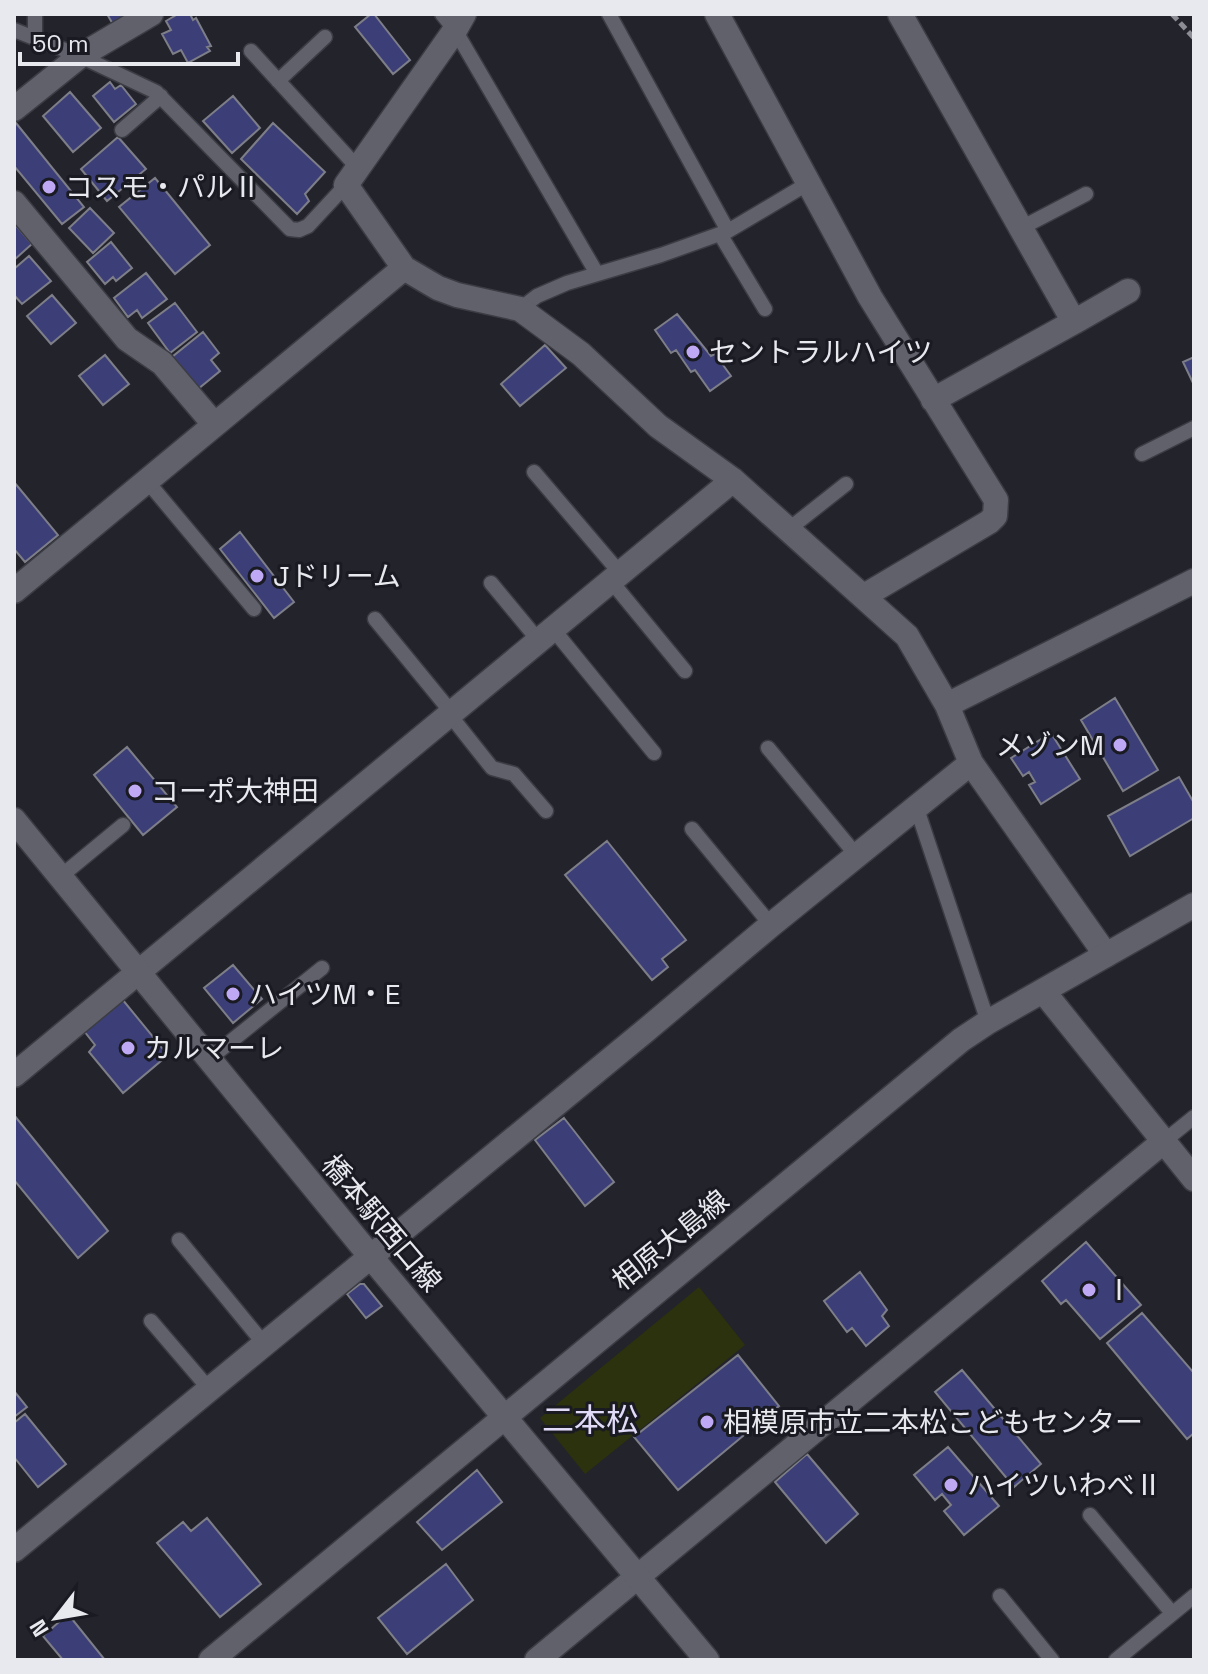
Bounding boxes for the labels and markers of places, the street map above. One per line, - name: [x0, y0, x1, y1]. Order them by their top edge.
- place label: コスモ・パルⅡ: [65, 169, 261, 205]
- marker: コスモ・パルⅡ: [40, 178, 58, 196]
- place label: セントラルハイツ: [709, 334, 932, 370]
- marker: セントラルハイツ: [684, 343, 702, 361]
- place label: Jドリーム: [273, 558, 401, 594]
- marker: Jドリーム: [248, 567, 266, 585]
- place label: メゾンM: [996, 727, 1104, 763]
- marker: メゾンM: [1111, 736, 1129, 754]
- place label: コーポ大神田: [151, 773, 319, 809]
- marker: コーポ大神田: [126, 782, 144, 800]
- place label: ハイツM・E: [249, 976, 400, 1012]
- marker: ハイツM・E: [224, 985, 242, 1003]
- place label: カルマーレ: [144, 1030, 284, 1066]
- marker: カルマーレ: [119, 1039, 137, 1057]
- place label: Ⅰ: [1105, 1272, 1133, 1308]
- marker: Ⅰ: [1080, 1281, 1098, 1299]
- place label: 相模原市立二本松こどもセンター: [723, 1404, 1143, 1440]
- marker: 相模原市立二本松こどもセンター: [698, 1413, 716, 1431]
- place label: ハイツいわべⅡ: [967, 1467, 1162, 1503]
- marker: ハイツいわべⅡ: [942, 1476, 960, 1494]

